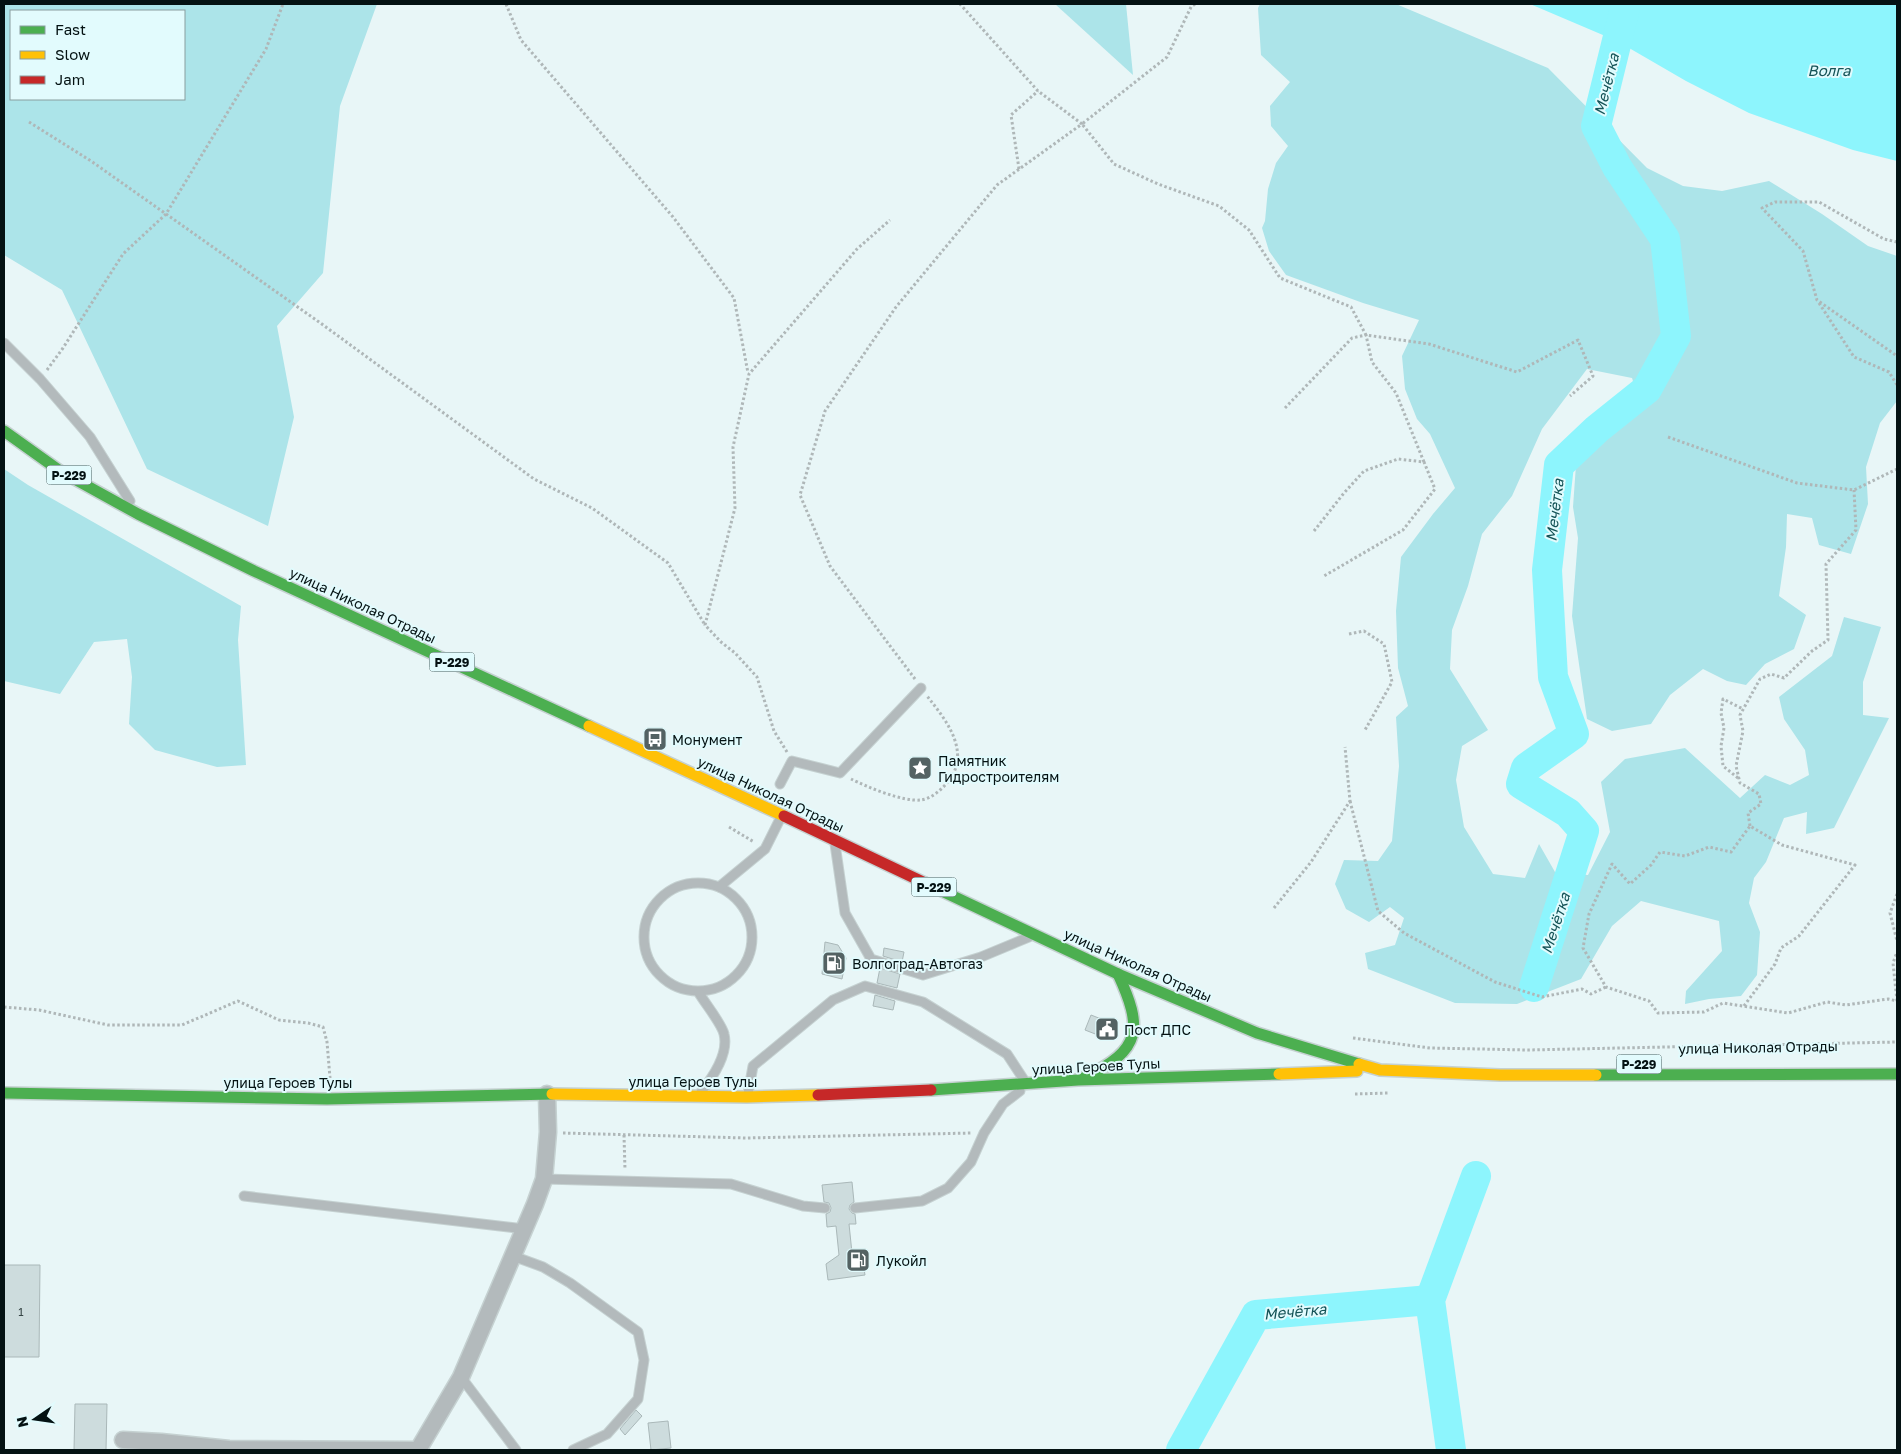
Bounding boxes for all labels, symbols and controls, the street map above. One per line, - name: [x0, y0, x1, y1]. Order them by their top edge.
- legend: [10, 10, 185, 100]
- text: Fast: [55, 20, 86, 38]
- text: Slow: [55, 45, 90, 63]
- water label: Мечётка: [1590, 51, 1622, 117]
- water label: Волга: [1808, 61, 1851, 79]
- text: Jam: [55, 70, 85, 88]
- road number: Р-229: [46, 466, 92, 484]
- water label: Мечётка: [1541, 477, 1567, 542]
- street label: улица Николая Отрады: [287, 564, 439, 646]
- road number: Р-229: [430, 652, 474, 672]
- bus stop icon: Монумент: [642, 726, 668, 752]
- place label: Монумент: [672, 731, 743, 748]
- place label: Памятник Гидростроителям: [938, 752, 1059, 785]
- street label: улица Николая Отрады: [695, 753, 847, 835]
- place icon: Памятник Гидростроителям: [907, 755, 933, 781]
- road number: Р-229: [912, 878, 956, 896]
- water label: Мечётка: [1537, 890, 1573, 956]
- street label: улица Николая Отрады: [1062, 925, 1214, 1005]
- fuel station icon: Волгоград-Автогаз: [821, 950, 847, 976]
- place label: Волгоград-Автогаз: [852, 955, 983, 972]
- public building icon: Пост ДПС: [1094, 1016, 1120, 1042]
- place label: Пост ДПС: [1124, 1021, 1191, 1038]
- street label: улица Николая Отрады: [1678, 1037, 1838, 1057]
- street label: улица Героев Тулы: [1031, 1054, 1161, 1078]
- road number: Р-229: [1616, 1054, 1662, 1074]
- street label: улица Героев Тулы: [628, 1073, 758, 1090]
- street label: улица Героев Тулы: [223, 1074, 353, 1091]
- fuel station icon: Лукойл: [845, 1247, 871, 1273]
- place label: Лукойл: [876, 1252, 927, 1269]
- water label: Мечётка: [1263, 1299, 1328, 1323]
- house number: 1: [18, 1305, 24, 1318]
- north arrow: [10, 1394, 60, 1444]
- text: N: [12, 1415, 31, 1429]

